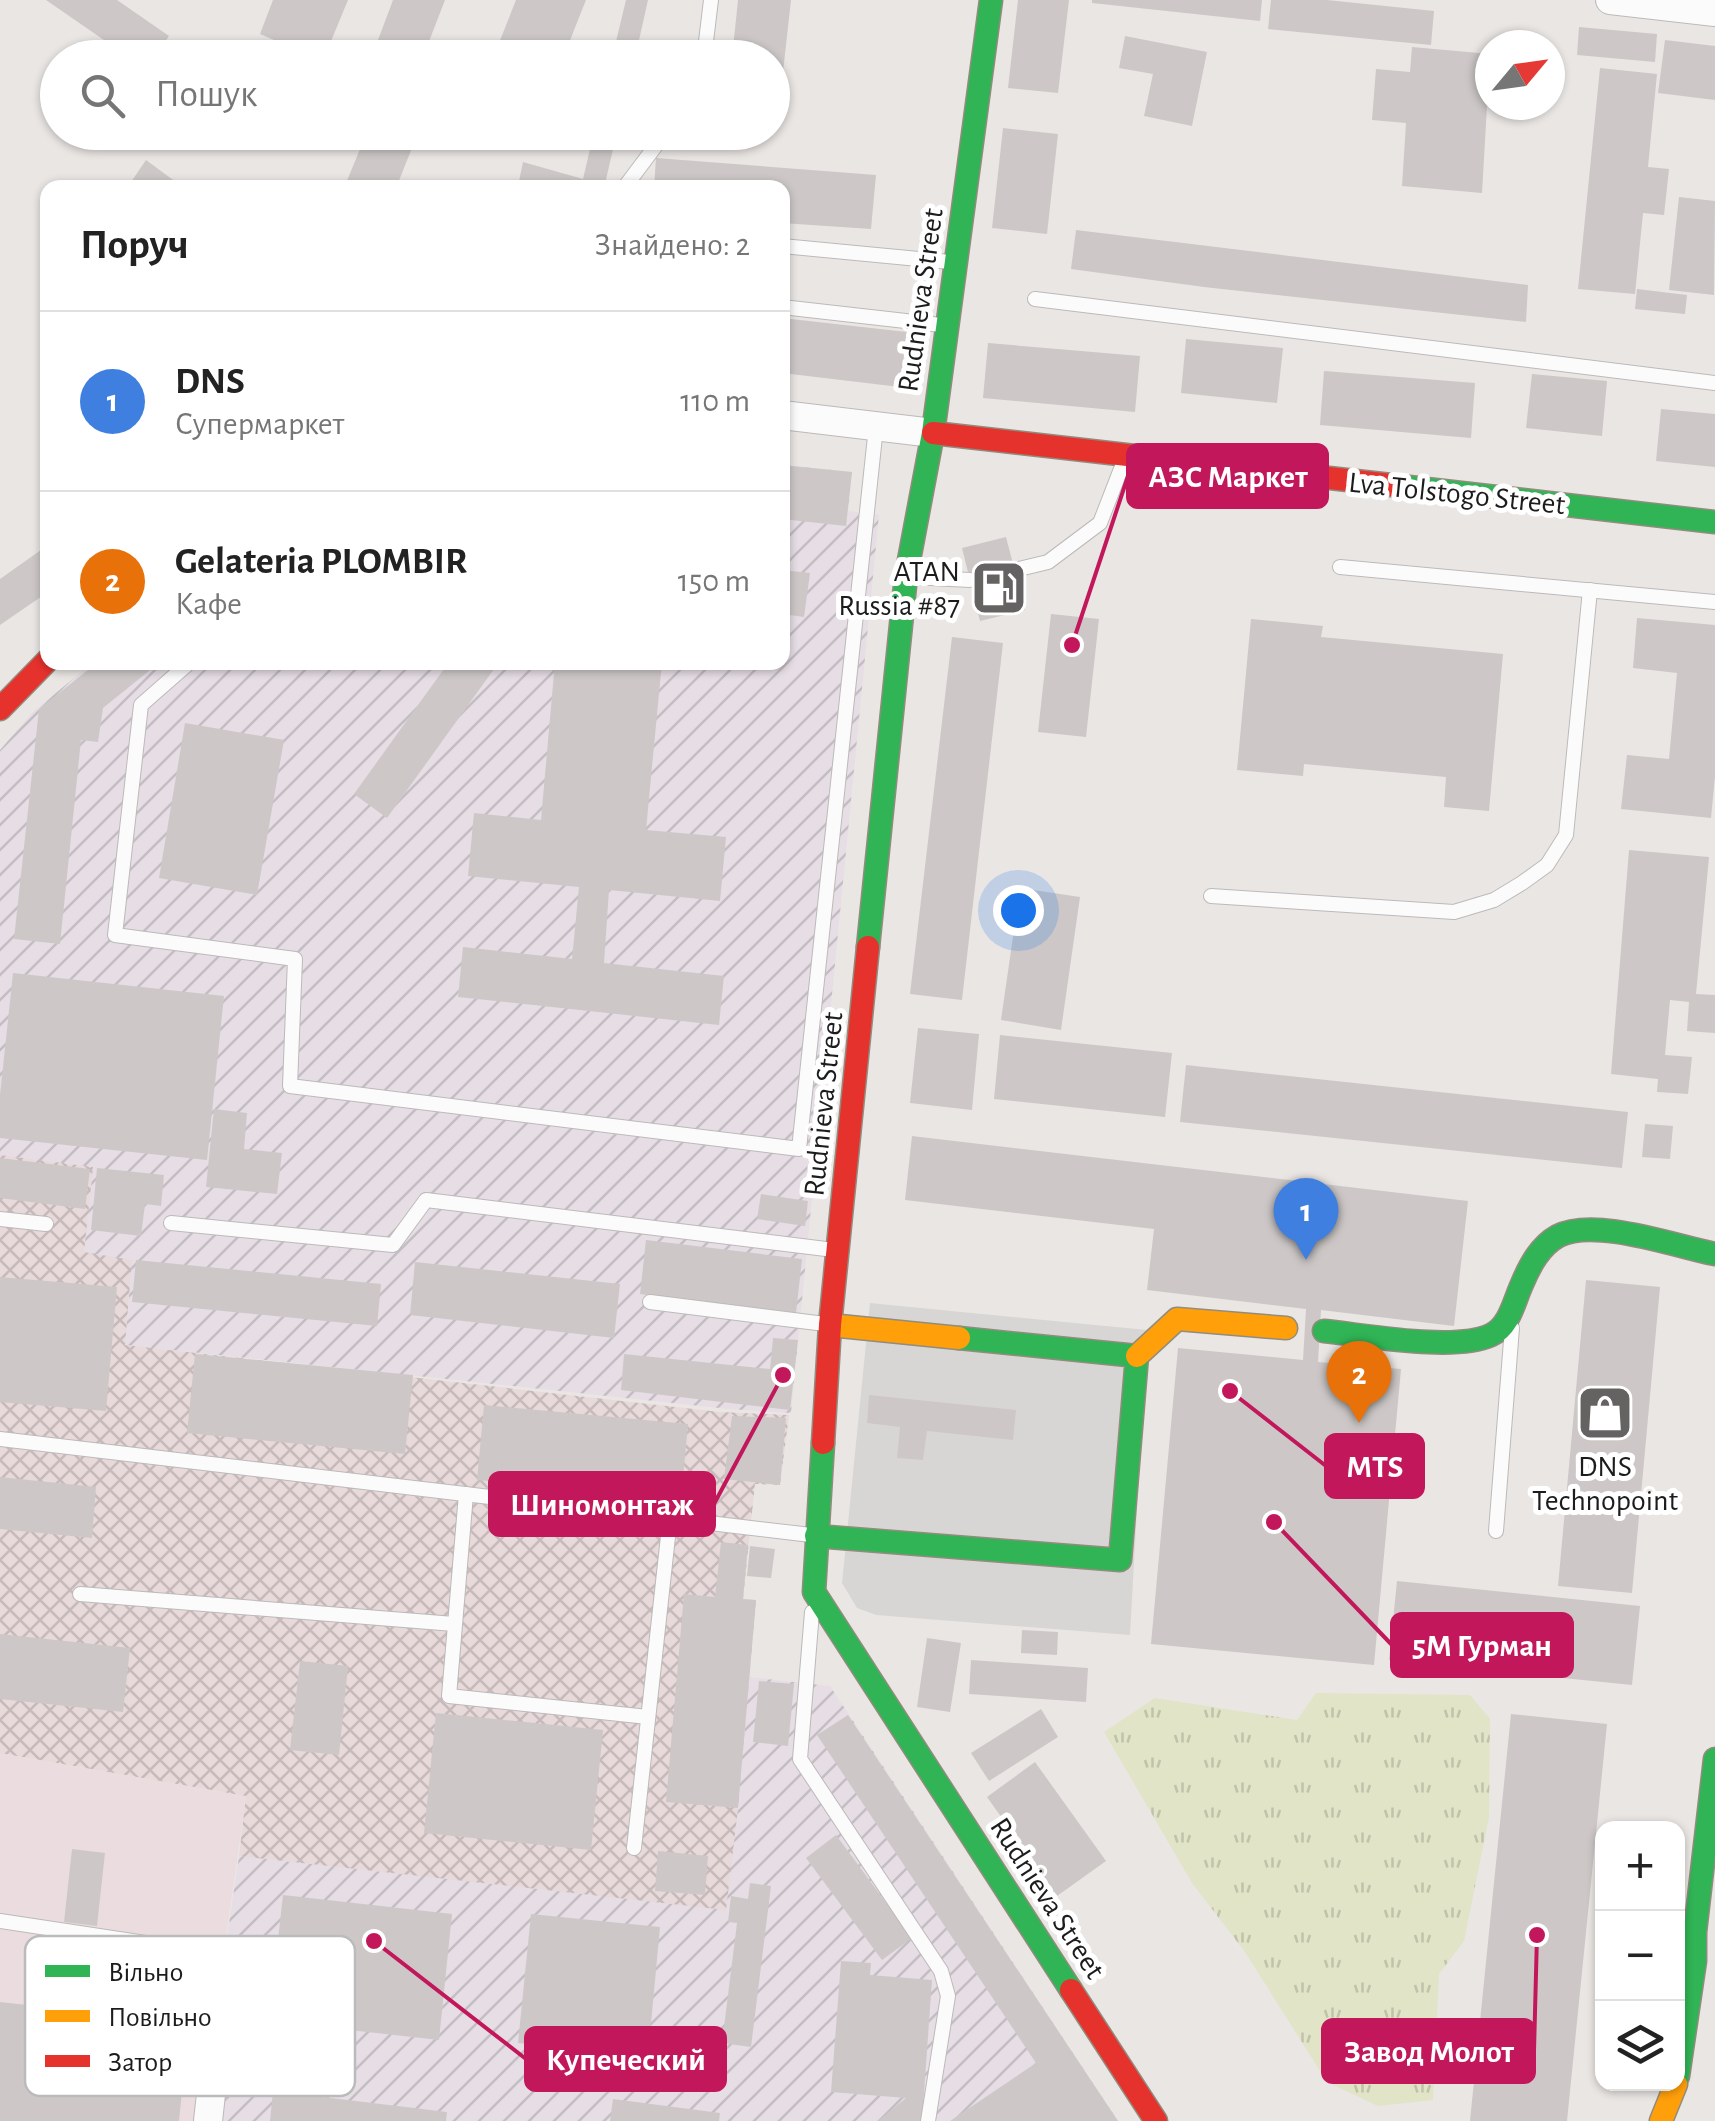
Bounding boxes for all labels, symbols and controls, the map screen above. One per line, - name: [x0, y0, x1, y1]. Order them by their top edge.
- north arrow: [1475, 30, 1565, 120]
- search box: [40, 40, 790, 150]
- icon: search: [75, 68, 130, 123]
- text: Пошук: [155, 76, 258, 114]
- street label: Rudnieva Street: [893, 206, 949, 394]
- text: Поруч: [80, 224, 189, 266]
- text: Знайдено: 2: [595, 229, 750, 261]
- text: DNS: [175, 363, 245, 401]
- text: 1: [107, 385, 118, 417]
- text: 110 m: [680, 385, 750, 417]
- text: Супермаркет: [175, 408, 344, 440]
- callout: АЗС Маркет: [1128, 445, 1327, 507]
- text: АЗС Маркет: [1148, 461, 1308, 493]
- street label: Lva Tolstogo Street: [1347, 468, 1567, 520]
- text: Gelateria PLOMBIR: [175, 543, 468, 581]
- place label: ATAN Russia #87: [838, 557, 960, 621]
- fuel station icon: ATAN Russia #87: [969, 558, 1029, 618]
- text: 2: [105, 565, 120, 597]
- text: 150 m: [678, 565, 750, 597]
- text: Кафе: [175, 588, 242, 620]
- your location: [993, 885, 1044, 936]
- street label: Rudnieva Street: [799, 1010, 849, 1198]
- pin: 1: [1274, 1178, 1338, 1260]
- pin: 2: [1326, 1340, 1392, 1423]
- shop icon: DNS Technopoint: [1575, 1383, 1635, 1443]
- callout: MTS: [1326, 1435, 1423, 1497]
- text: MTS: [1346, 1451, 1404, 1483]
- place label: DNS Technopoint: [1532, 1452, 1678, 1516]
- callout: Шиномонтаж: [490, 1473, 714, 1535]
- text: Шиномонтаж: [510, 1489, 694, 1521]
- callout: 5М Гурман: [1392, 1614, 1572, 1676]
- text: 5М Гурман: [1412, 1630, 1552, 1662]
- street label: Rudnieva Street: [984, 1813, 1110, 1985]
- map controls: [1595, 1821, 1685, 2091]
- button: +: [1595, 1821, 1685, 1911]
- button: −: [1595, 1911, 1685, 2001]
- legend: [25, 1936, 355, 2096]
- text: Вільно: [108, 1959, 183, 1987]
- button: layers: [1595, 2001, 1685, 2091]
- text: Повільно: [108, 2004, 212, 2032]
- callout: Завод Молот: [1323, 2020, 1534, 2082]
- callout: Купеческий: [526, 2028, 725, 2090]
- text: Завод Молот: [1344, 2036, 1515, 2068]
- text: Купеческий: [546, 2044, 706, 2076]
- text: Затор: [108, 2049, 172, 2077]

